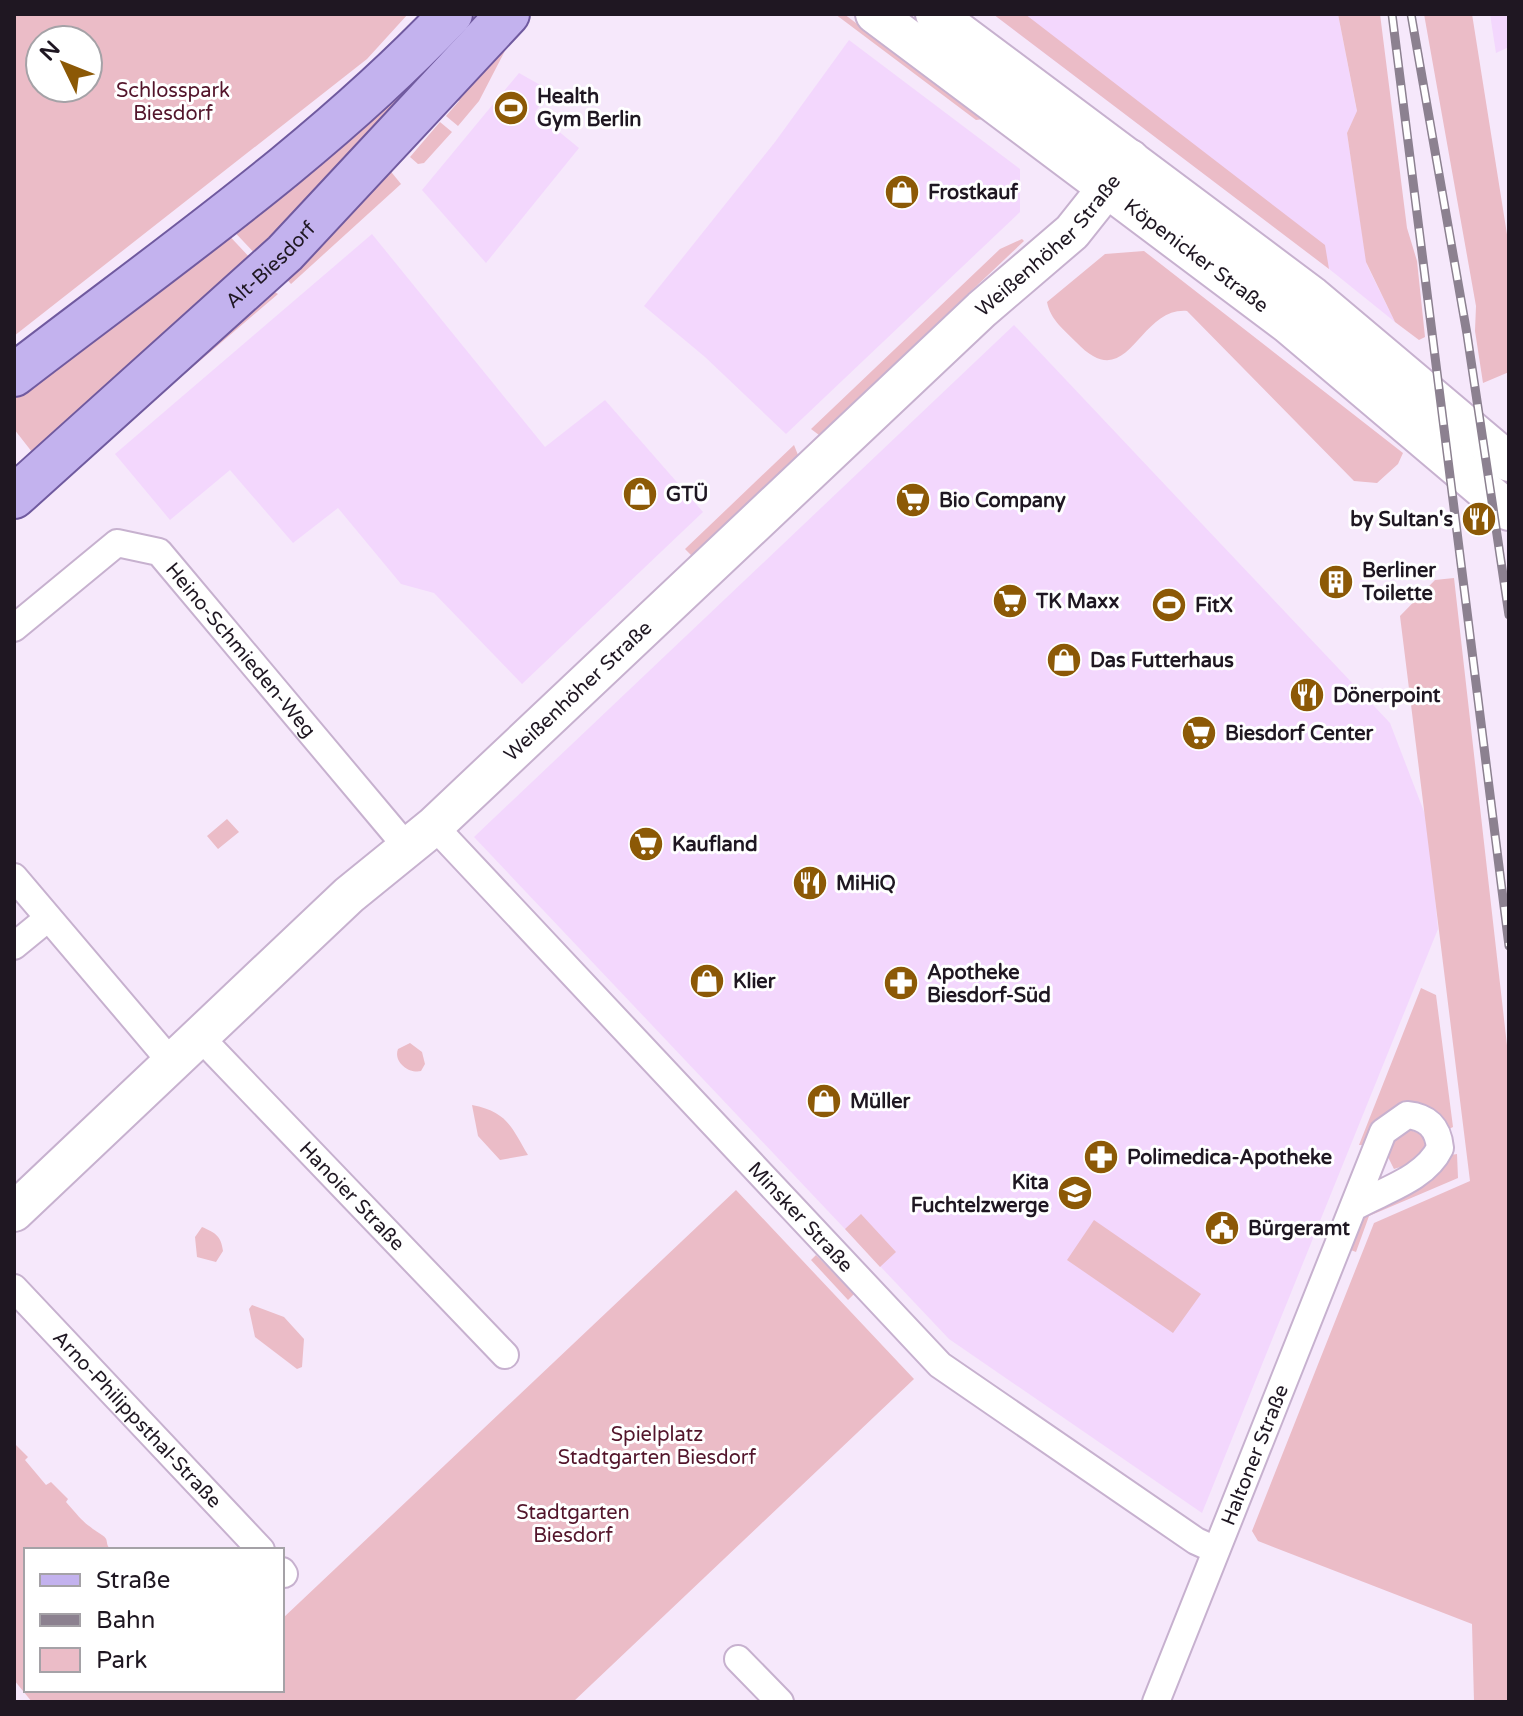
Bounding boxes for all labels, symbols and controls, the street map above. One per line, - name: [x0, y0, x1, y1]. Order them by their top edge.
- north arrow: [24, 24, 104, 104]
- text: N: [35, 36, 66, 66]
- park label: Schlosspark Biesdorf: [116, 79, 230, 126]
- place label: Health Gym Berlin: [537, 85, 641, 132]
- sports icon: Health Gym Berlin: [492, 89, 530, 127]
- street label: Weißenhöher Straße: [971, 170, 1126, 322]
- shop icon: Frostkauf: [883, 173, 921, 211]
- place label: Frostkauf: [928, 181, 1018, 205]
- street label: Köpenicker Straße: [1119, 194, 1273, 318]
- street label: Alt-Biesdorf: [221, 217, 321, 314]
- shop icon: GTÜ: [621, 475, 659, 513]
- supermarket icon: Bio Company: [894, 481, 932, 519]
- place label: GTÜ: [666, 482, 708, 507]
- place label: Bio Company: [939, 489, 1066, 513]
- restaurant icon: by Sultan's: [1460, 500, 1498, 538]
- place label: by Sultan's: [1350, 508, 1453, 532]
- street label: Heino-Schmieden-Weg: [160, 558, 320, 742]
- place label: Berliner Toilette: [1361, 559, 1436, 606]
- building icon: Berliner Toilette: [1317, 563, 1355, 601]
- supermarket icon: TK Maxx: [991, 582, 1029, 620]
- sports icon: FitX: [1150, 586, 1188, 624]
- place label: TK Maxx: [1035, 590, 1119, 614]
- place label: FitX: [1195, 594, 1233, 618]
- street label: Weißenhöher Straße: [499, 616, 657, 767]
- shop icon: Das Futterhaus: [1045, 641, 1083, 679]
- place label: Das Futterhaus: [1090, 649, 1234, 673]
- restaurant icon: Dönerpoint: [1288, 676, 1326, 714]
- place label: Dönerpoint: [1333, 684, 1441, 708]
- supermarket icon: Biesdorf Center: [1180, 714, 1218, 752]
- place label: Biesdorf Center: [1225, 722, 1374, 746]
- supermarket icon: Kaufland: [627, 825, 665, 863]
- place label: Kaufland: [672, 833, 758, 857]
- restaurant icon: MiHiQ: [791, 864, 829, 902]
- place label: MiHiQ: [836, 872, 896, 896]
- place label: Apotheke Biesdorf-Süd: [927, 961, 1051, 1008]
- shop icon: Klier: [688, 962, 726, 1000]
- pharmacy icon: Apotheke Biesdorf-Süd: [882, 964, 920, 1002]
- place label: Klier: [733, 970, 776, 994]
- shop icon: Müller: [805, 1082, 843, 1120]
- place label: Müller: [850, 1090, 911, 1114]
- street label: Hanoier Straße: [294, 1137, 409, 1256]
- pharmacy icon: Polimedica-Apotheke: [1082, 1138, 1120, 1176]
- place label: Polimedica-Apotheke: [1127, 1146, 1332, 1170]
- street label: Minsker Straße: [743, 1157, 858, 1278]
- place label: Kita Fuchtelzwerge: [911, 1171, 1049, 1218]
- school or university icon: Kita Fuchtelzwerge: [1056, 1174, 1094, 1212]
- public building icon: Bürgeramt: [1203, 1209, 1241, 1247]
- place label: Bürgeramt: [1248, 1217, 1350, 1241]
- street label: Arno-Philippsthal-Straße: [47, 1326, 226, 1513]
- street label: Haltoner Straße: [1217, 1381, 1294, 1529]
- park label: Spielplatz Stadtgarten Biesdorf: [558, 1423, 756, 1470]
- park label: Stadtgarten Biesdorf: [516, 1501, 630, 1548]
- legend: [24, 1548, 284, 1692]
- text: Straße: [96, 1566, 170, 1595]
- text: Bahn: [96, 1606, 155, 1635]
- text: Park: [96, 1646, 147, 1675]

